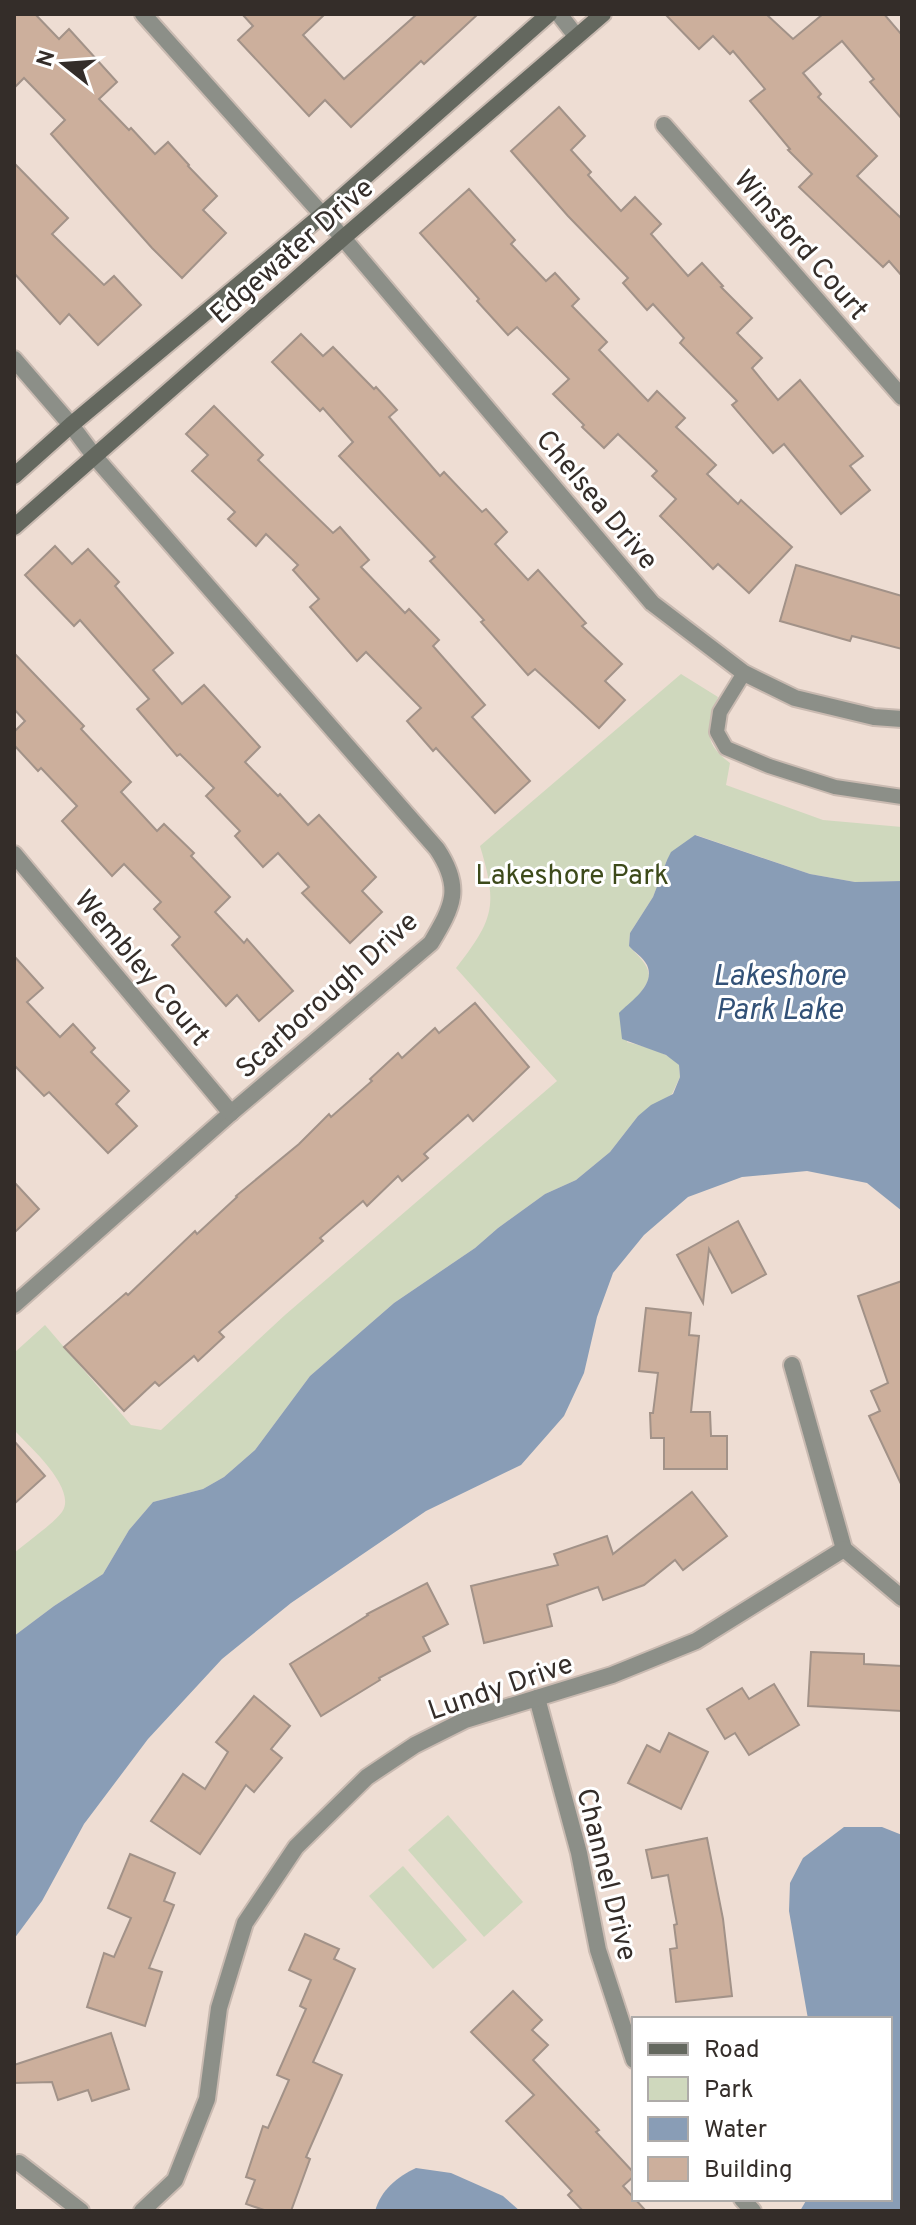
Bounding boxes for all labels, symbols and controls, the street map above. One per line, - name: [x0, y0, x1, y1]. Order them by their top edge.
- north arrow: [24, 24, 104, 104]
- text: N: [32, 47, 62, 70]
- street label: Winsford Court: [725, 163, 875, 329]
- street label: Edgewater Drive: [204, 171, 382, 333]
- street label: Chelsea Drive: [527, 423, 665, 578]
- park label: Lakeshore Park: [475, 859, 669, 895]
- street label: Wembley Court: [65, 884, 216, 1054]
- street label: Scarborough Drive: [229, 905, 427, 1088]
- water label: Lakeshore Park Lake: [713, 959, 846, 1030]
- street label: Lundy Drive: [424, 1647, 578, 1730]
- street label: Channel Drive: [566, 1785, 644, 1965]
- legend: [632, 2017, 892, 2201]
- text: Road: [704, 2036, 760, 2066]
- text: Park: [704, 2076, 754, 2106]
- text: Water: [704, 2116, 767, 2146]
- text: Building: [704, 2156, 793, 2186]

